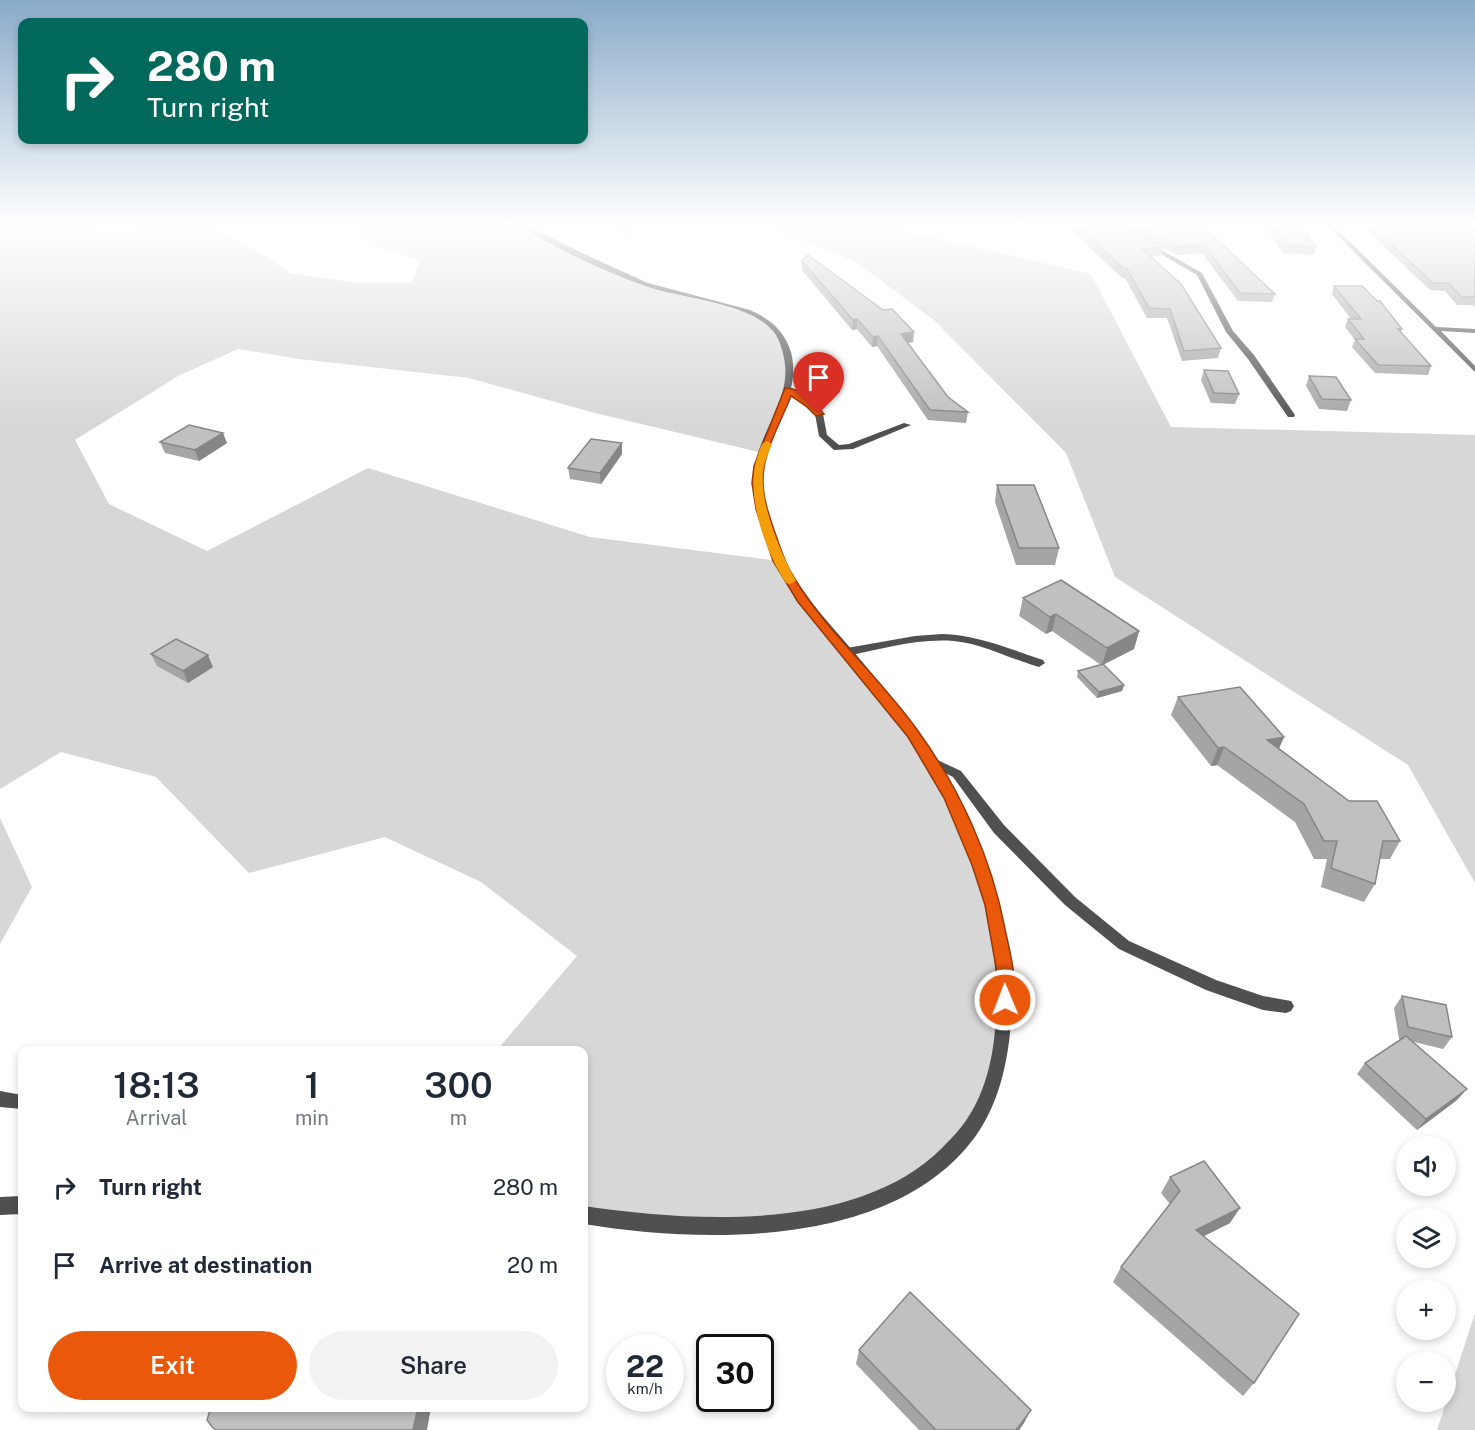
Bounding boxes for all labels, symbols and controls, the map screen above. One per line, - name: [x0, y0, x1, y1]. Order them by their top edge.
- text: 280 m: [147, 41, 276, 90]
- icon: right: [48, 42, 126, 120]
- text: Turn right: [147, 91, 270, 123]
- pin: [793, 352, 844, 414]
- icon: arrive: [802, 361, 835, 394]
- position arrow: [973, 968, 1037, 1032]
- text: 18:13: [113, 1064, 200, 1106]
- text: 1: [304, 1064, 319, 1106]
- text: 300: [424, 1064, 493, 1106]
- text: Arrival: [126, 1106, 187, 1130]
- text: min: [295, 1106, 329, 1130]
- text: m: [450, 1106, 467, 1130]
- map controls: [1396, 1136, 1456, 1412]
- button: sound: [1396, 1136, 1456, 1196]
- icon: right: [48, 1171, 81, 1204]
- text: Turn right: [99, 1174, 202, 1200]
- text: 280 m: [493, 1174, 558, 1200]
- button: layers: [1396, 1208, 1456, 1268]
- icon: arrive: [48, 1249, 81, 1282]
- text: Arrive at destination: [99, 1252, 312, 1278]
- text: 20 m: [507, 1252, 558, 1278]
- button: +: [1396, 1280, 1456, 1340]
- button: Exit: [48, 1331, 297, 1400]
- button: Share: [309, 1331, 558, 1400]
- speed limit sign: 30: [696, 1334, 774, 1412]
- text: 22: [626, 1348, 664, 1384]
- button: −: [1396, 1352, 1456, 1412]
- text: km/h: [627, 1380, 663, 1397]

